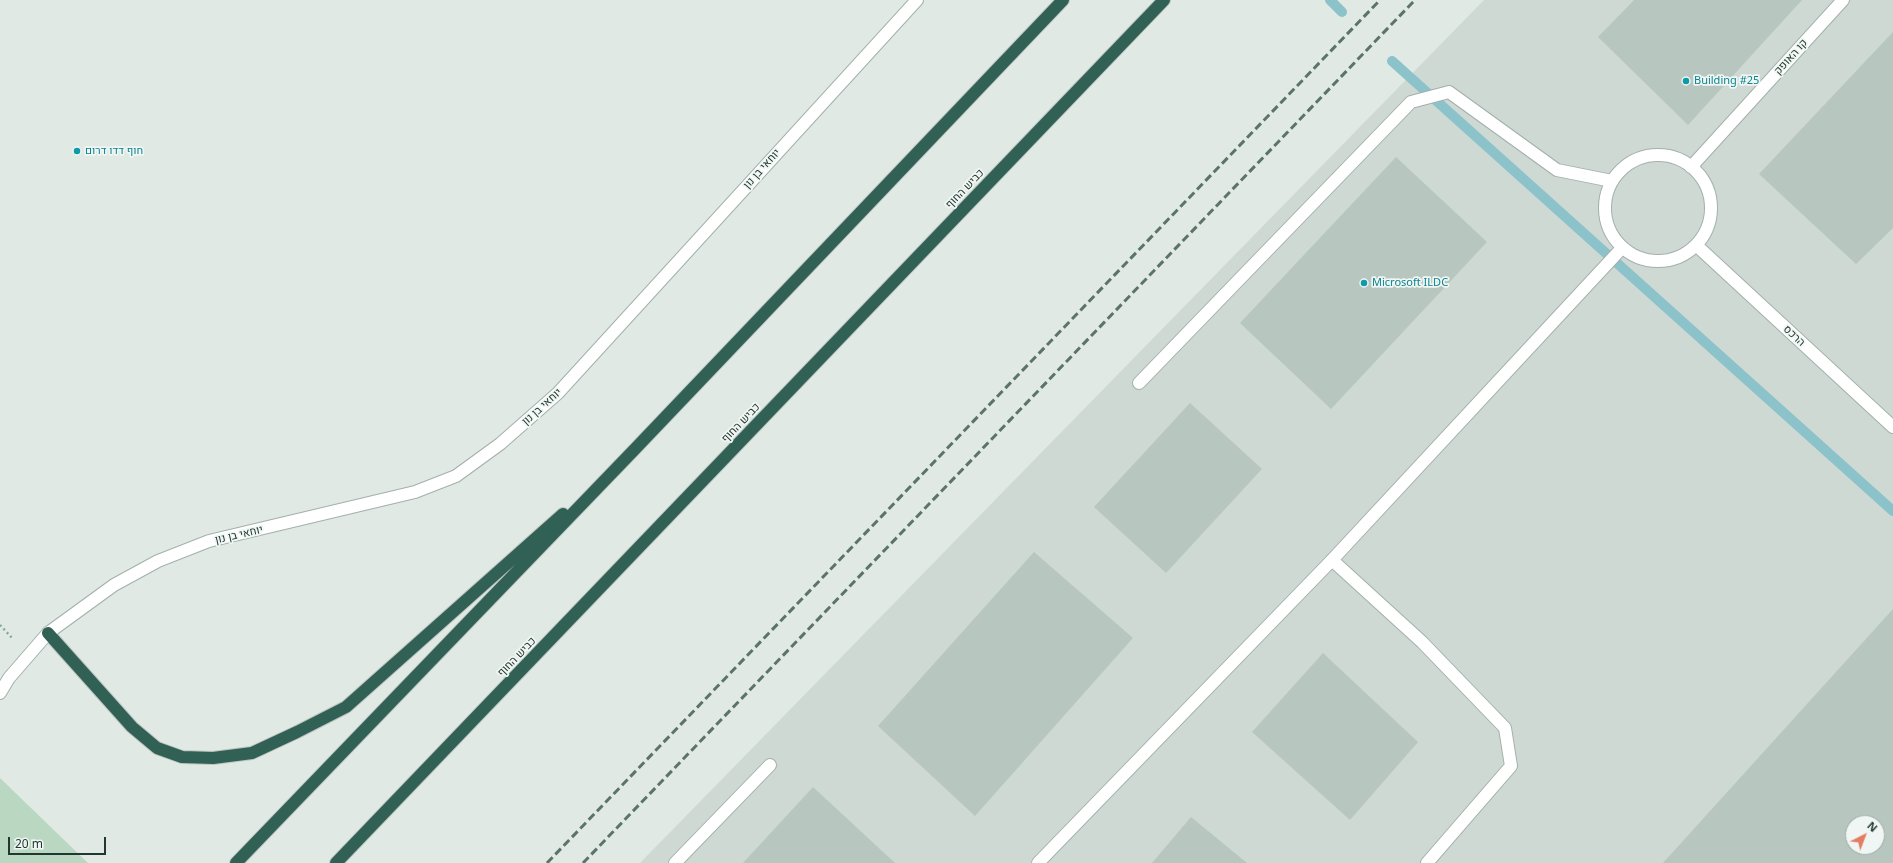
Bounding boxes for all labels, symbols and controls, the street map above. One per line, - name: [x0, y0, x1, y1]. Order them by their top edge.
- street label: קו האופק: [1772, 36, 1810, 78]
- place label: Building #25: [1694, 74, 1759, 88]
- marker: Building #25: [1681, 76, 1691, 86]
- place label: חוף דדו דרום: [85, 144, 143, 158]
- marker: חוף דדו דרום: [72, 146, 82, 156]
- street label: יוחאי בן נון: [741, 146, 783, 192]
- street label: כביש החוף: [943, 167, 987, 211]
- place label: Microsoft ILDC: [1372, 276, 1448, 290]
- marker: Microsoft ILDC: [1359, 278, 1369, 288]
- street label: הרכס: [1780, 323, 1808, 349]
- street label: יוחאי בן נון: [519, 386, 565, 428]
- street label: כביש החוף: [719, 401, 763, 445]
- street label: יוחאי בן נון: [214, 523, 264, 547]
- street label: כביש החוף: [495, 635, 539, 679]
- north arrow: [1845, 815, 1885, 855]
- text: N: [1864, 818, 1881, 835]
- scale bar: [10, 829, 108, 855]
- text: 20 m: [15, 835, 43, 852]

